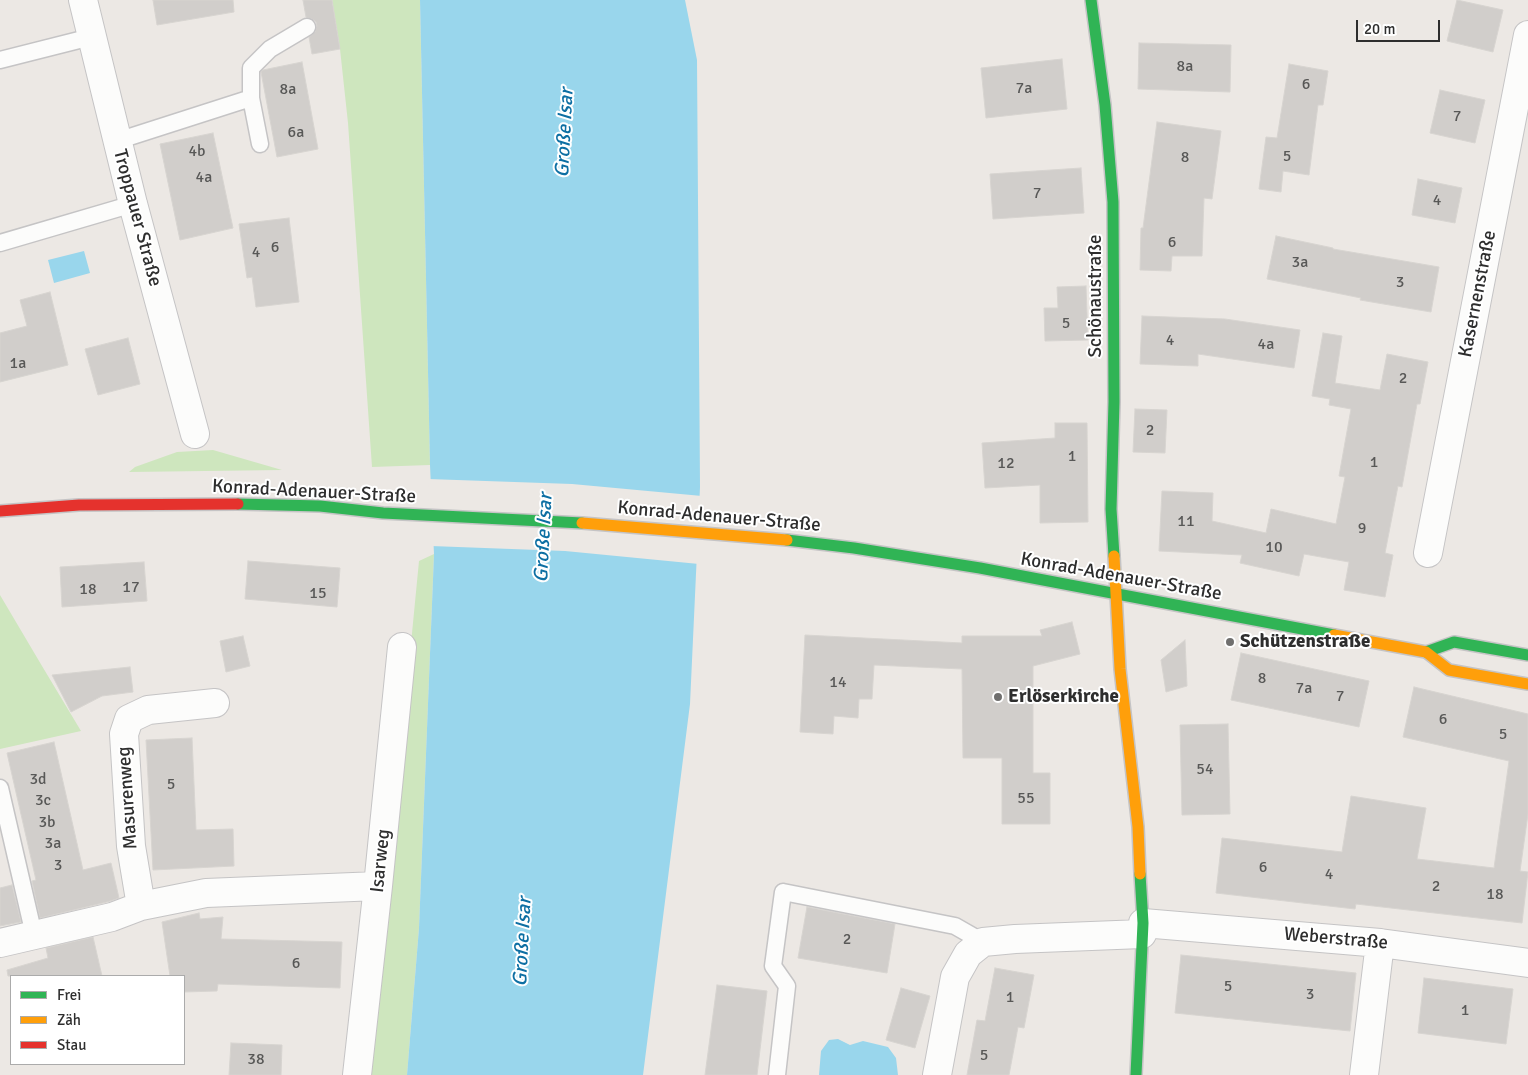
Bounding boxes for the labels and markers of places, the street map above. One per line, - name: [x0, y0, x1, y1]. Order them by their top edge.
- place label: Schützenstraße: [1240, 631, 1370, 653]
- marker: Schützenstraße: [1224, 636, 1236, 648]
- place label: Erlöserkirche: [1008, 686, 1119, 708]
- marker: Erlöserkirche: [992, 691, 1004, 703]

